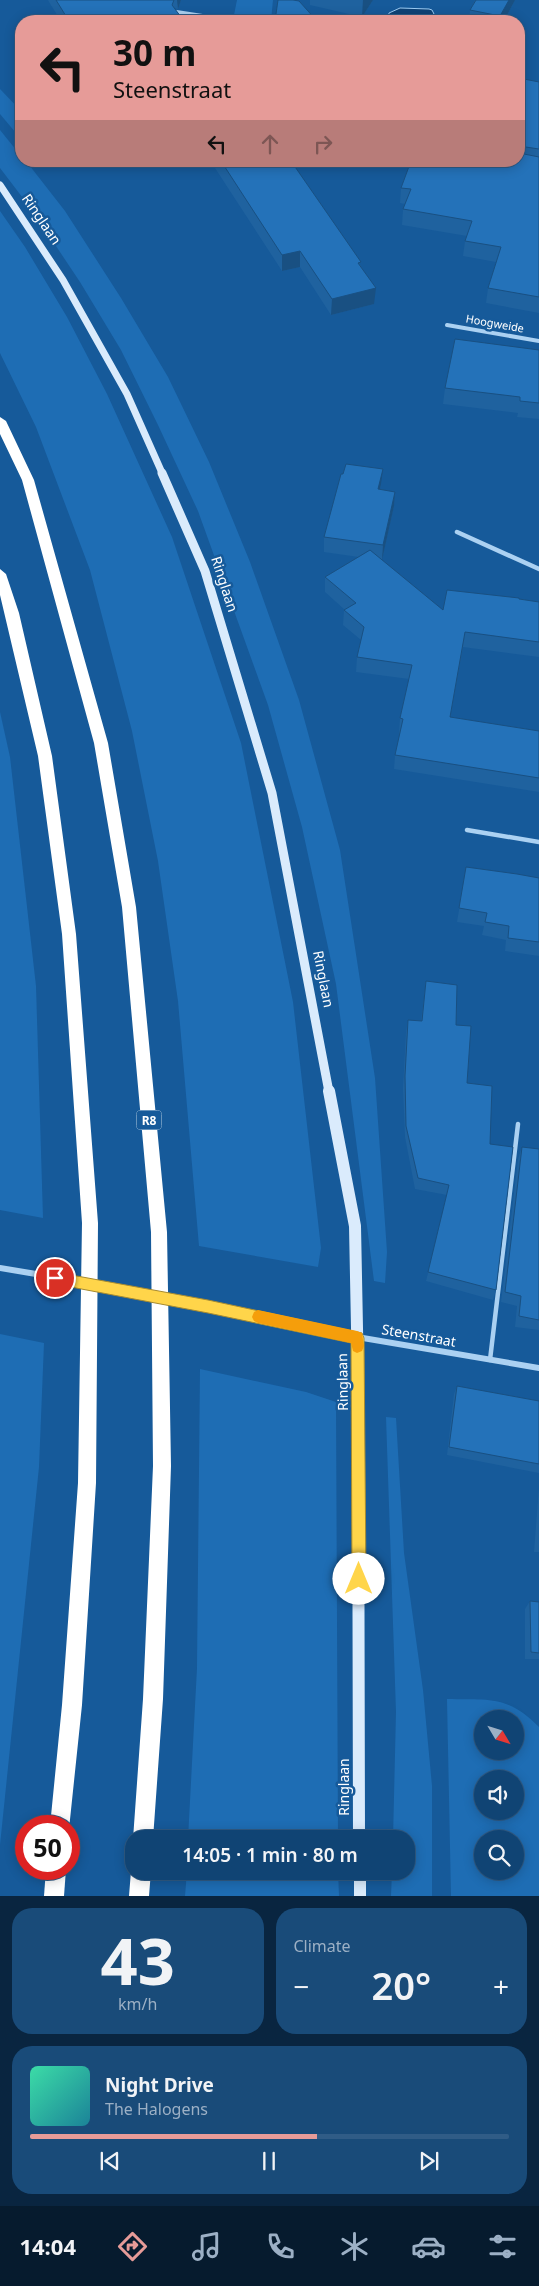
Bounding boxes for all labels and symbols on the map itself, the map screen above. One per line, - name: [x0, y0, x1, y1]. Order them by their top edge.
- street label: Ringlaan: [18, 190, 66, 248]
- street label: Hoogweide: [465, 311, 525, 335]
- street label: Ringlaan: [207, 554, 243, 614]
- street label: Ringlaan: [309, 949, 339, 1009]
- road number: R8: [136, 1110, 162, 1130]
- pin: [34, 1257, 76, 1299]
- street label: Steenstraat: [380, 1319, 458, 1351]
- street label: Ringlaan: [332, 1353, 352, 1411]
- position arrow: [332, 1552, 384, 1604]
- north arrow: [474, 1710, 524, 1760]
- street label: Ringlaan: [334, 1758, 353, 1816]
- speed limit sign: 50: [15, 1815, 80, 1880]

